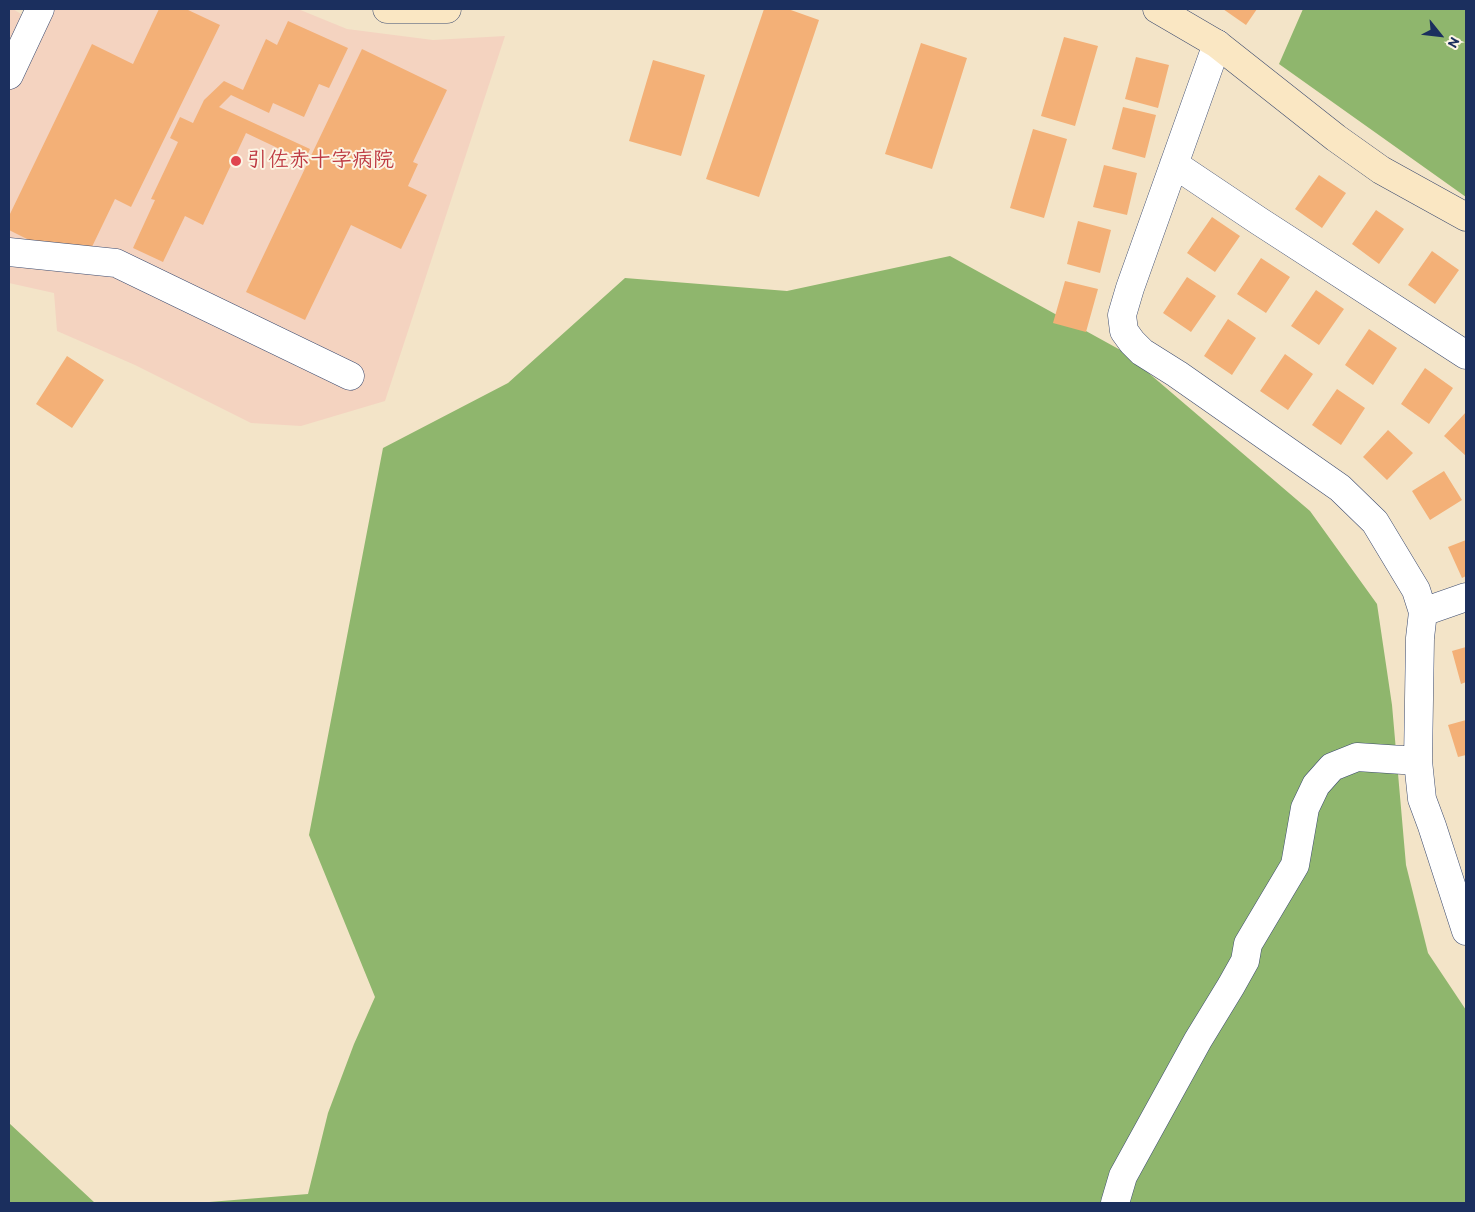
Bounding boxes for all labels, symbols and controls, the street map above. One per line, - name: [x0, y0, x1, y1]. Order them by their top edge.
- north arrow: [1415, 10, 1465, 60]
- text: N: [1444, 34, 1463, 51]
- place label: 引佐赤十字病院: [247, 148, 394, 174]
- marker: 引佐赤十字病院: [229, 154, 243, 168]

